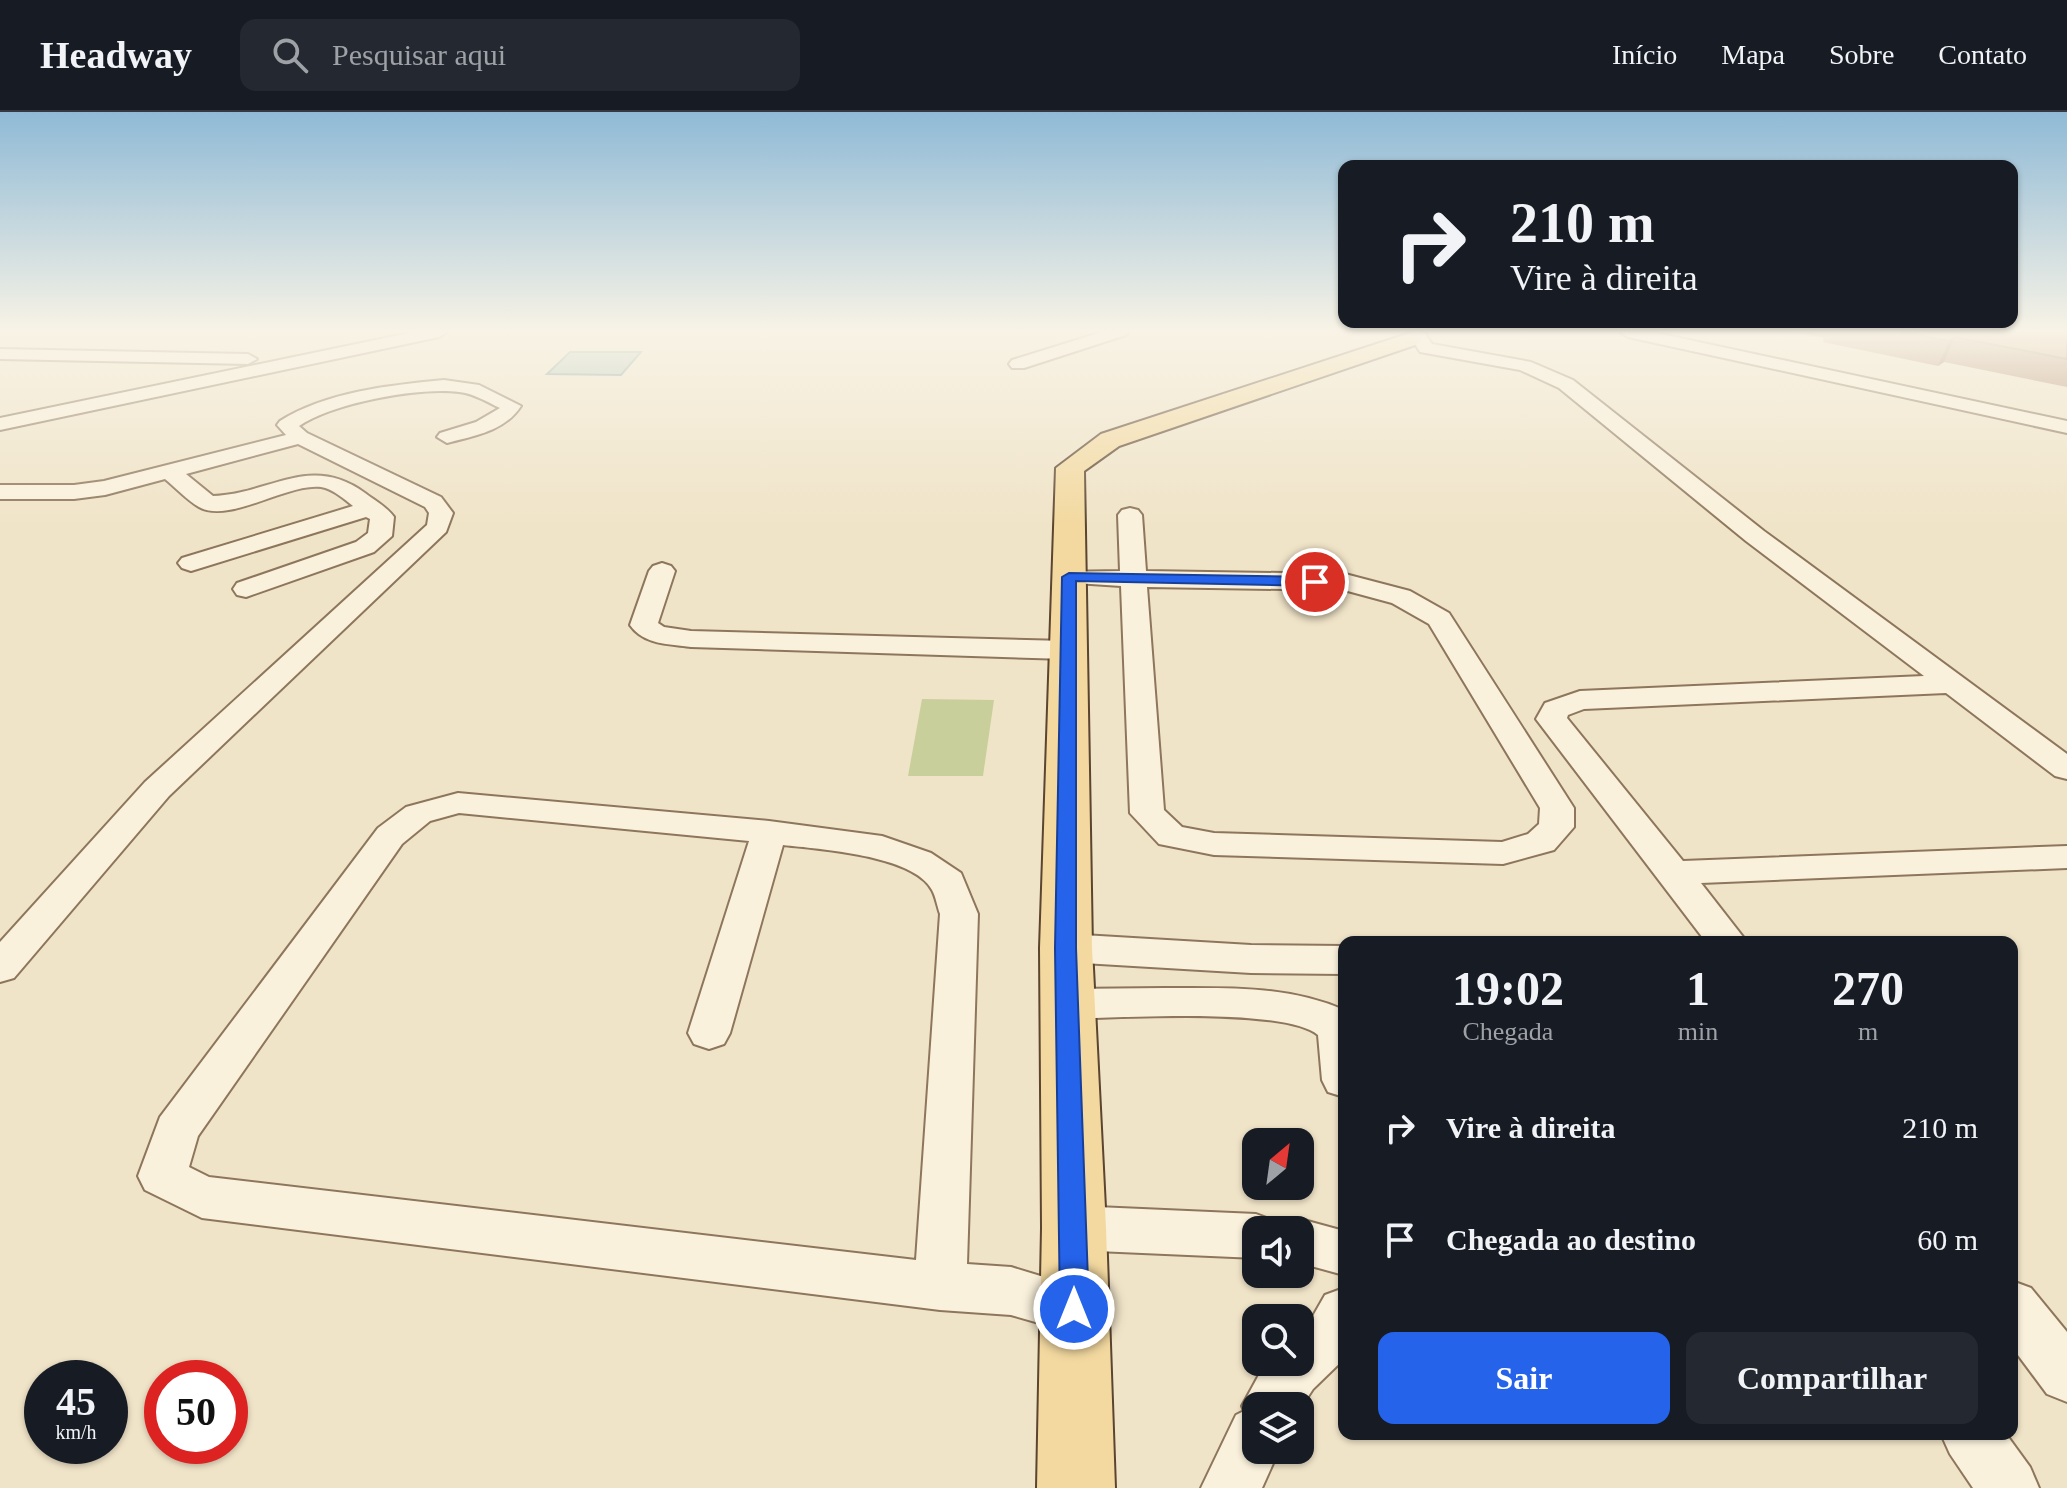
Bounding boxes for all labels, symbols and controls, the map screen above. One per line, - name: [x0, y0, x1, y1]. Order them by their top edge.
- search box: [240, 19, 800, 91]
- icon: search: [268, 33, 312, 77]
- text: Headway: [40, 34, 192, 76]
- text: Pesquisar aqui: [332, 38, 506, 71]
- text: Início: [1612, 39, 1677, 70]
- text: Mapa: [1721, 39, 1785, 70]
- text: Sobre: [1829, 39, 1894, 70]
- text: Contato: [1938, 39, 2027, 70]
- icon: right: [1378, 192, 1482, 296]
- text: 210 m: [1510, 192, 1655, 254]
- text: Vire à direita: [1510, 258, 1698, 298]
- pin: [1281, 548, 1349, 616]
- icon: arrive: [1293, 560, 1337, 604]
- text: 19:02: [1452, 962, 1564, 1015]
- text: 1: [1686, 962, 1710, 1015]
- text: 270: [1832, 962, 1904, 1015]
- text: Chegada: [1462, 1017, 1553, 1046]
- text: min: [1678, 1017, 1718, 1046]
- text: m: [1858, 1017, 1878, 1046]
- icon: right: [1378, 1106, 1422, 1150]
- text: Vire à direita: [1446, 1111, 1615, 1144]
- text: 210 m: [1902, 1111, 1978, 1144]
- north arrow: [1242, 1128, 1314, 1200]
- map controls: [1242, 1128, 1314, 1464]
- button: sound: [1242, 1216, 1314, 1288]
- icon: arrive: [1378, 1218, 1422, 1262]
- text: Chegada ao destino: [1446, 1223, 1696, 1256]
- text: 60 m: [1917, 1223, 1978, 1256]
- position arrow: [1032, 1267, 1116, 1351]
- button: search: [1242, 1304, 1314, 1376]
- button: Sair: [1378, 1332, 1670, 1424]
- button: Compartilhar: [1686, 1332, 1978, 1424]
- speed limit sign: 50: [144, 1360, 248, 1464]
- text: 45: [56, 1379, 96, 1424]
- button: layers: [1242, 1392, 1314, 1464]
- text: km/h: [55, 1421, 97, 1443]

